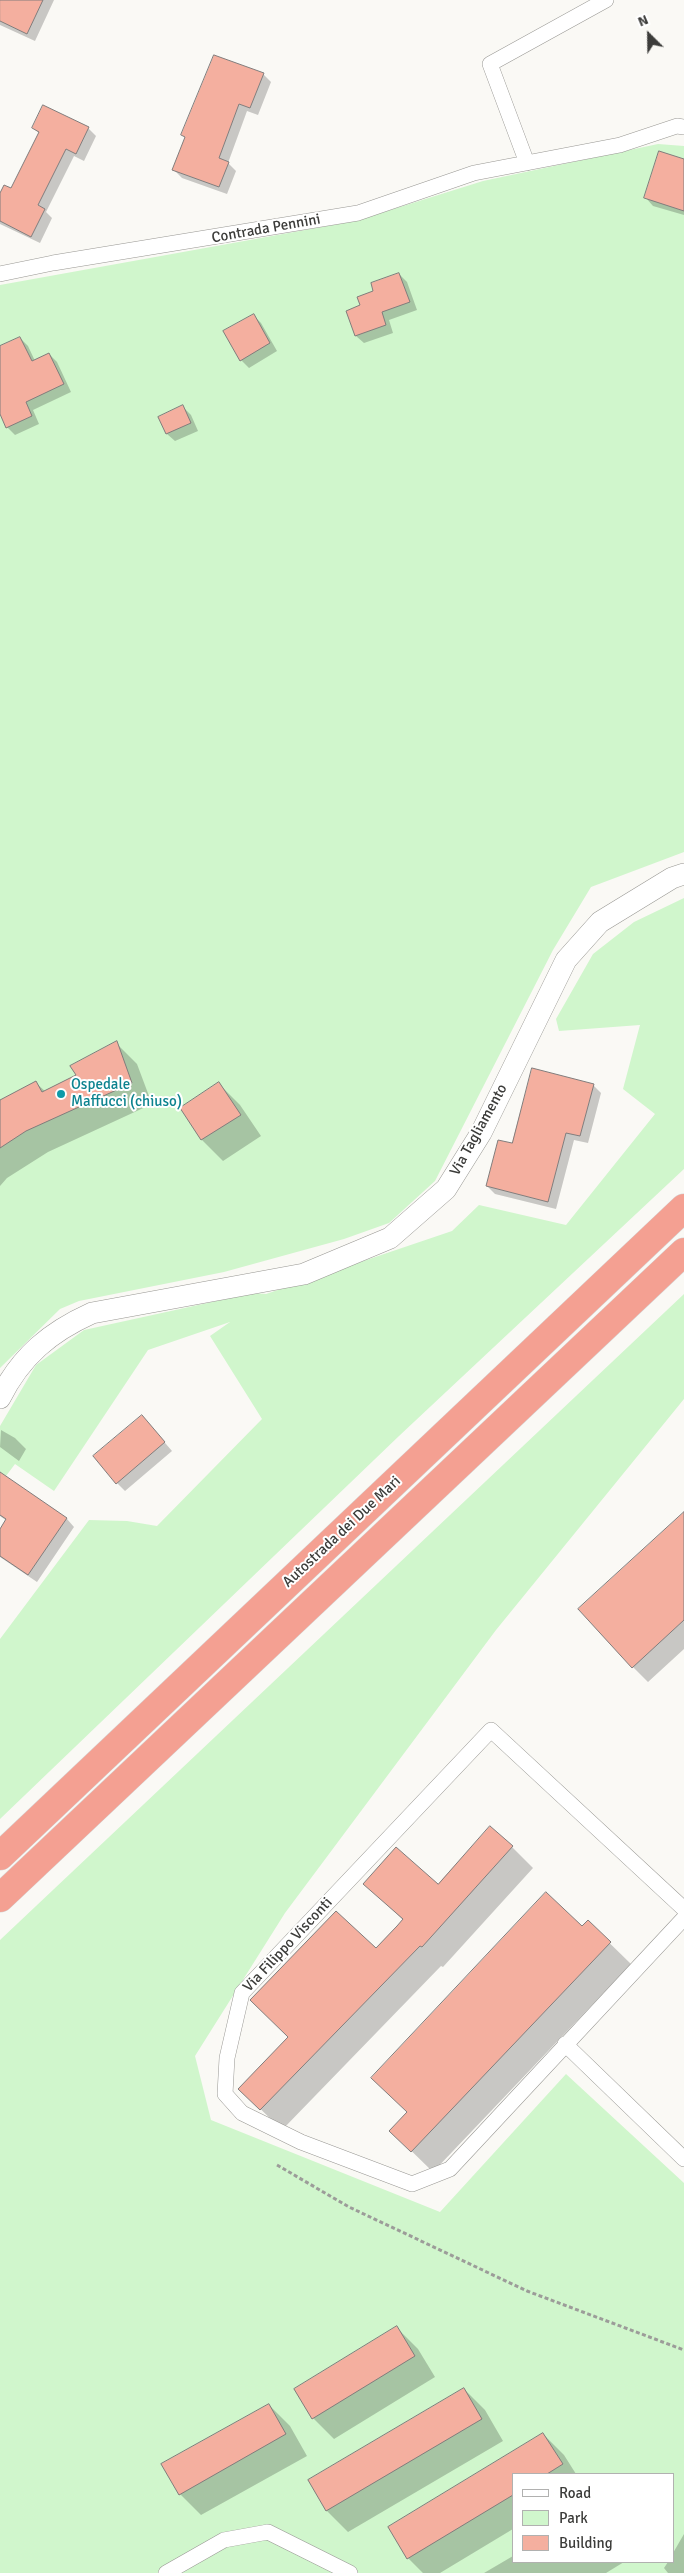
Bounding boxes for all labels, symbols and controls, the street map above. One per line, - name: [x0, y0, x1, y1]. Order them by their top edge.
- north arrow: [624, 10, 674, 60]
- text: N: [635, 11, 651, 30]
- street label: Contrada Pennini: [210, 211, 322, 247]
- place label: Ospedale Maffucci (chiuso): [71, 1076, 182, 1111]
- street label: Via Tagliamento: [446, 1081, 512, 1179]
- marker: Ospedale Maffucci (chiuso): [55, 1088, 67, 1100]
- street label: Autostrada dei Due Mari: [279, 1473, 405, 1591]
- street label: Via Filippo Visconti: [240, 1894, 336, 1996]
- legend: [512, 2473, 674, 2563]
- text: Road: [559, 2484, 591, 2502]
- text: Park: [559, 2509, 588, 2527]
- text: Building: [559, 2534, 613, 2552]

